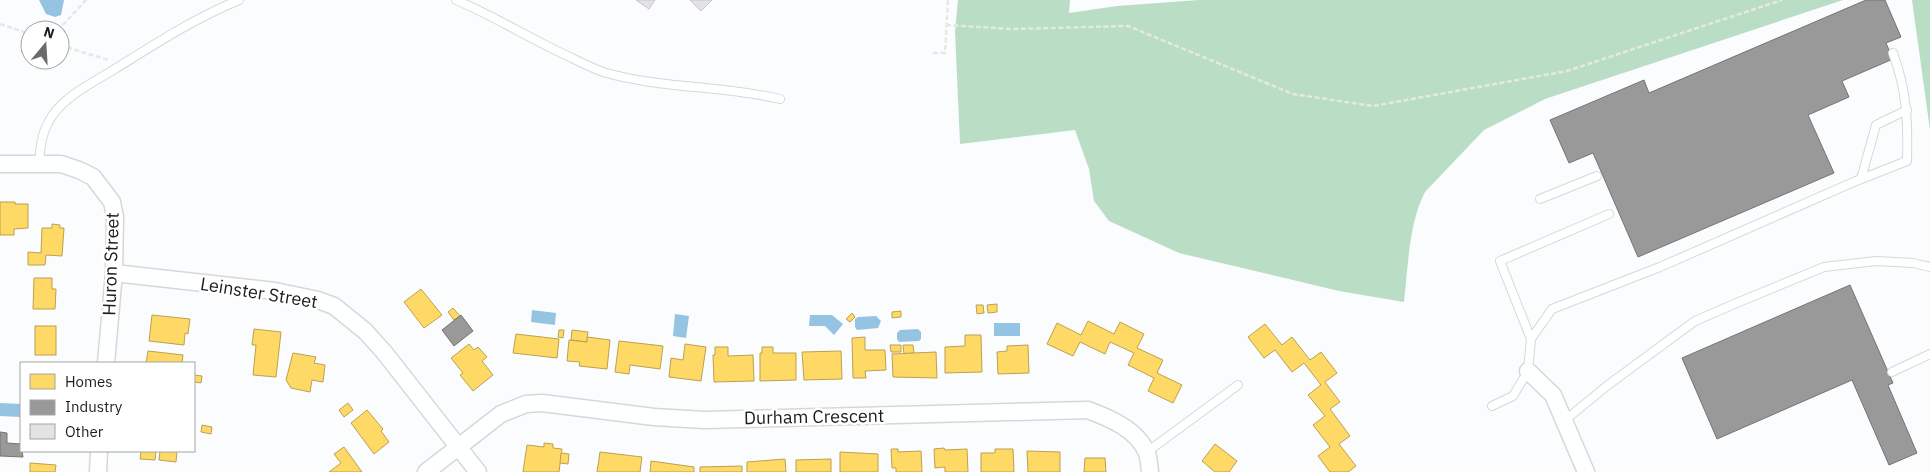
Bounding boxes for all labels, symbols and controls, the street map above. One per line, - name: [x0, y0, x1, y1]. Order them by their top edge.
- north arrow: [20, 20, 70, 70]
- text: N: [41, 23, 57, 43]
- street label: Huron Street: [97, 212, 124, 316]
- street label: Leinster Street: [199, 272, 319, 313]
- legend: [20, 362, 195, 452]
- text: Homes: [65, 372, 113, 391]
- text: Industry: [65, 397, 123, 416]
- street label: Durham Crescent: [744, 404, 884, 429]
- text: Other: [65, 422, 104, 441]

